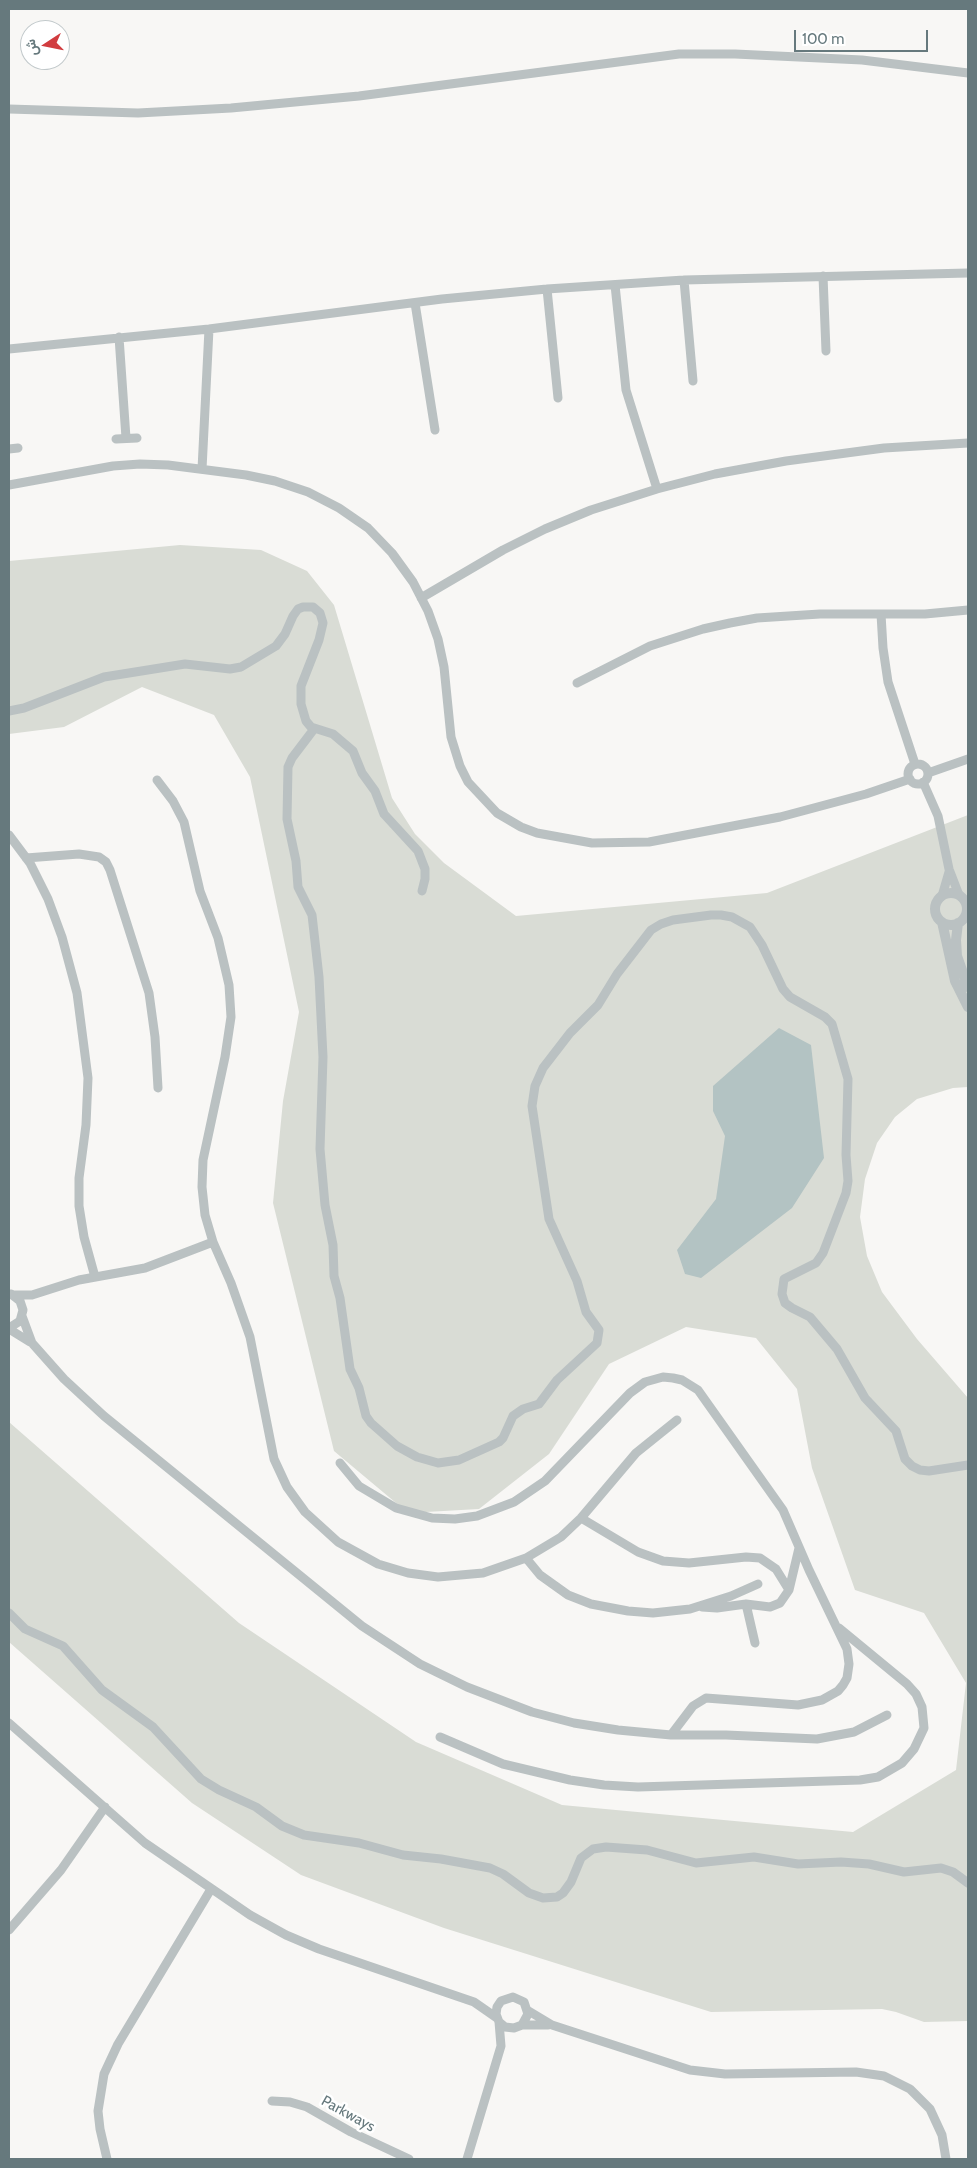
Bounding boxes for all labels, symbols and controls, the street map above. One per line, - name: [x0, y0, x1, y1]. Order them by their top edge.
- north arrow: [20, 20, 70, 70]
- scale bar: [797, 20, 931, 52]
- text: 100 m: [802, 30, 844, 48]
- text: ش: [21, 38, 42, 58]
- street label: Parkways: [318, 2092, 378, 2136]

